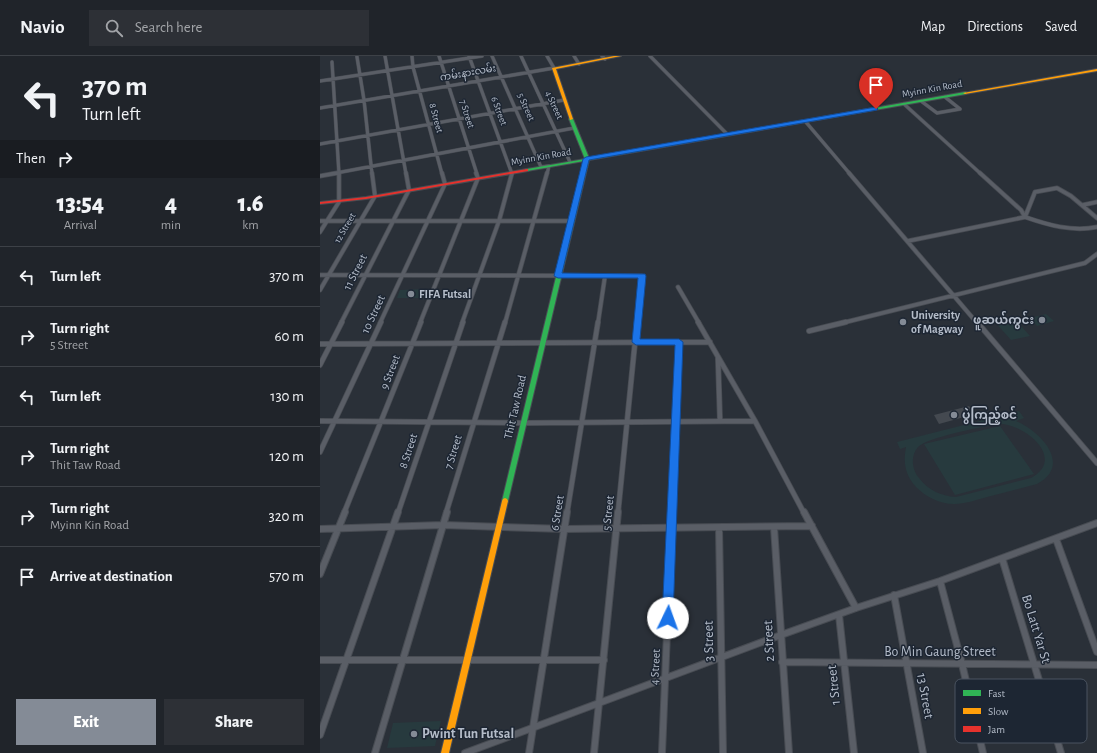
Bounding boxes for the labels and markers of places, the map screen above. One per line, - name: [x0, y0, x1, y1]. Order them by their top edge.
- pin: [859, 68, 893, 109]
- place label: FIFA Futsal: [419, 288, 471, 300]
- marker: FIFA Futsal: [406, 289, 416, 299]
- place label: University of Magway: [911, 309, 964, 336]
- place label: ဖူဆယ်ကွင်း: [973, 310, 1034, 331]
- marker: ဖူဆယ်ကွင်း: [1037, 315, 1047, 325]
- marker: University of Magway: [898, 317, 908, 327]
- place label: ပွဲကြည့်စင်: [962, 405, 1017, 425]
- marker: ပွဲကြည့်စင်: [949, 410, 959, 420]
- place label: Pwint Tun Futsal: [422, 727, 514, 741]
- marker: Pwint Tun Futsal: [409, 729, 419, 739]

